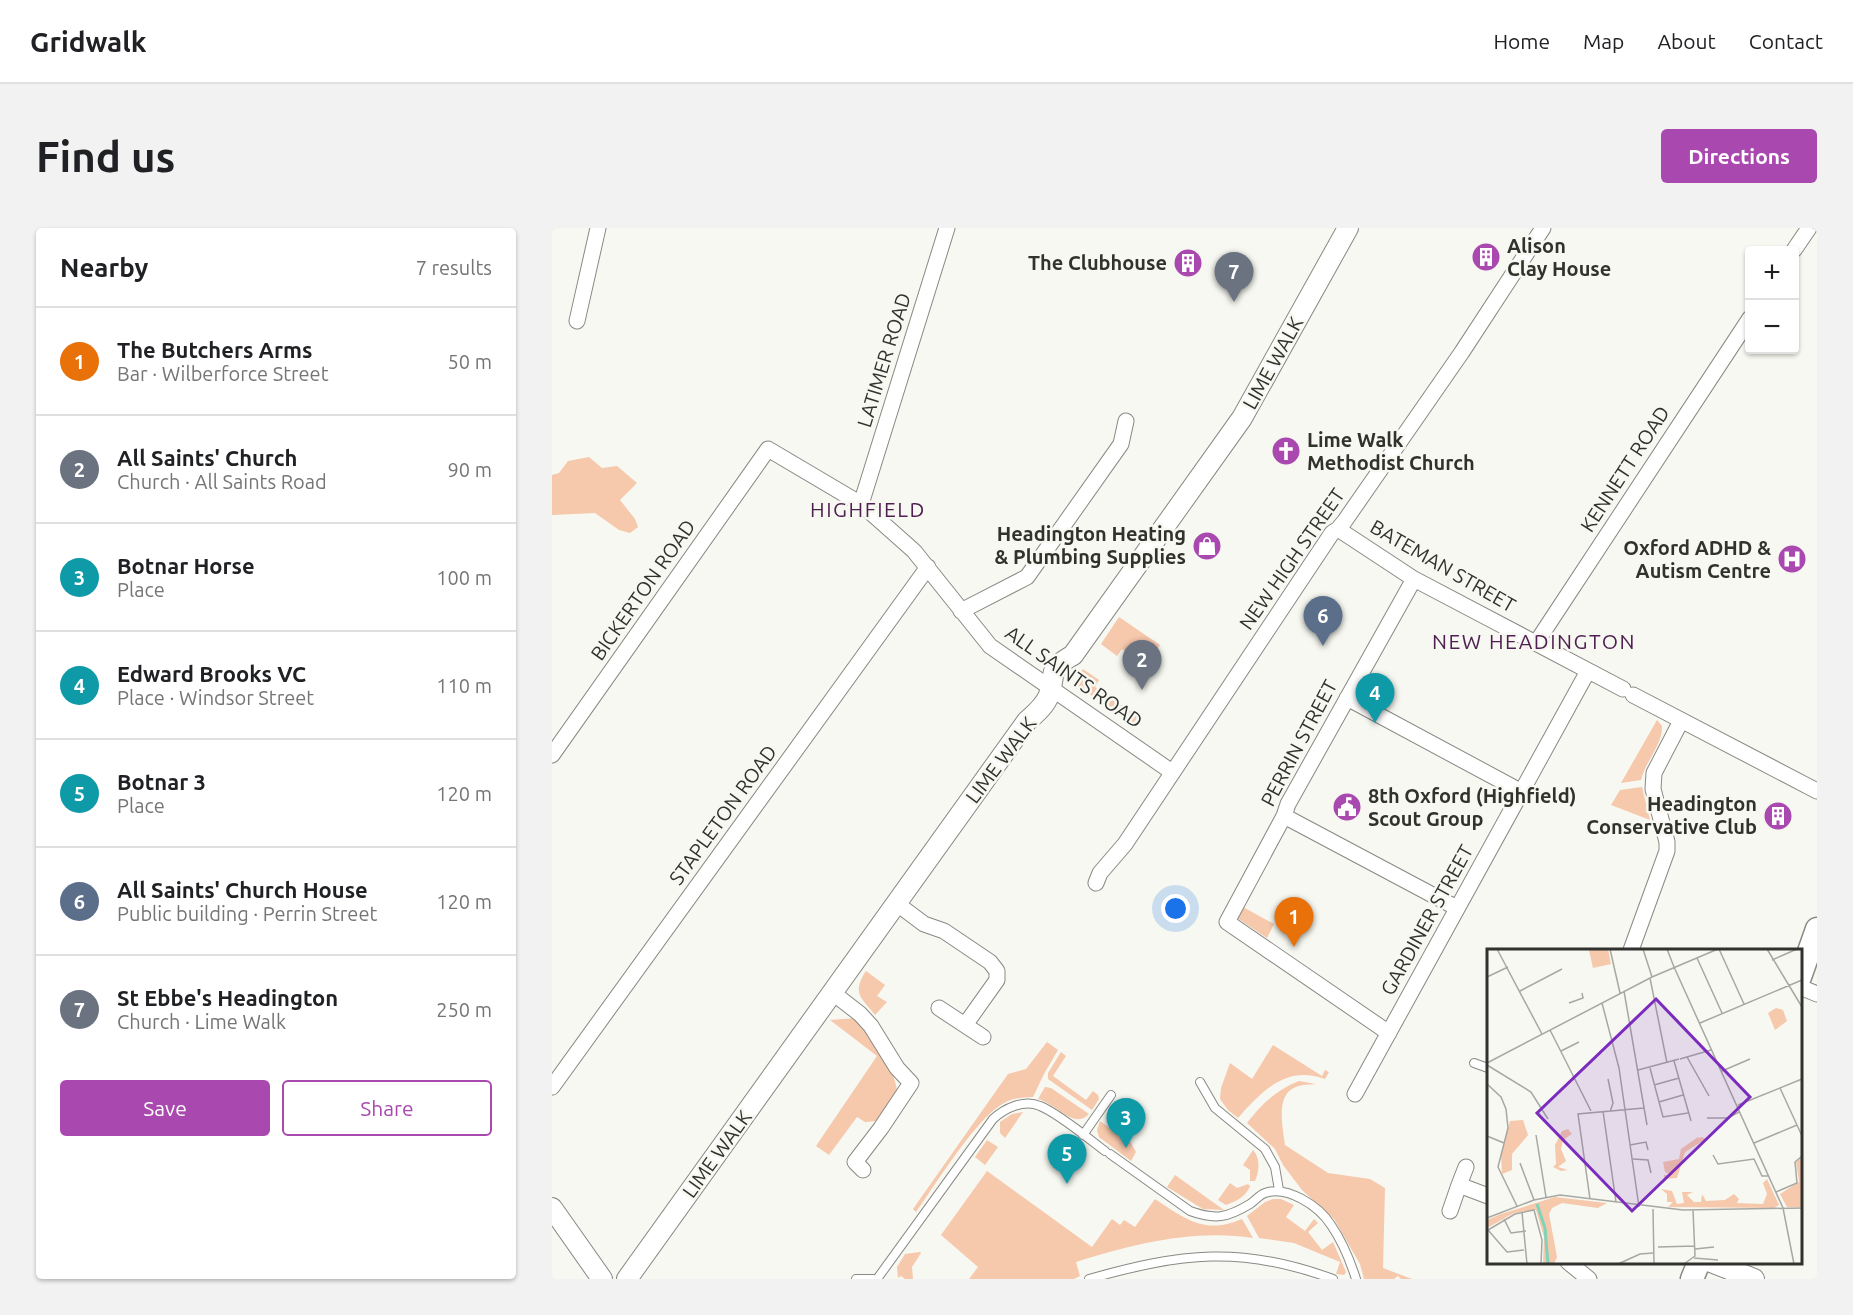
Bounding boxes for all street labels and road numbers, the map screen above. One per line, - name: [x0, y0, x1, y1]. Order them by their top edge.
- street label: LATIMER ROAD: [852, 290, 915, 430]
- street label: LIME WALK: [1238, 313, 1307, 413]
- street label: KENNETT ROAD: [1575, 402, 1674, 536]
- street label: NEW HIGH STREET: [1234, 484, 1349, 634]
- street label: BICKERTON ROAD: [586, 515, 700, 664]
- street label: BATEMAN STREET: [1367, 515, 1520, 616]
- street label: ALL SAINTS ROAD: [1001, 621, 1147, 732]
- street label: PERRIN STREET: [1256, 676, 1342, 810]
- street label: LIME WALK: [961, 712, 1041, 807]
- street label: STAPLETON ROAD: [664, 740, 781, 889]
- street label: GARDINER STREET: [1376, 841, 1477, 999]
- street label: LIME WALK: [677, 1106, 756, 1202]

